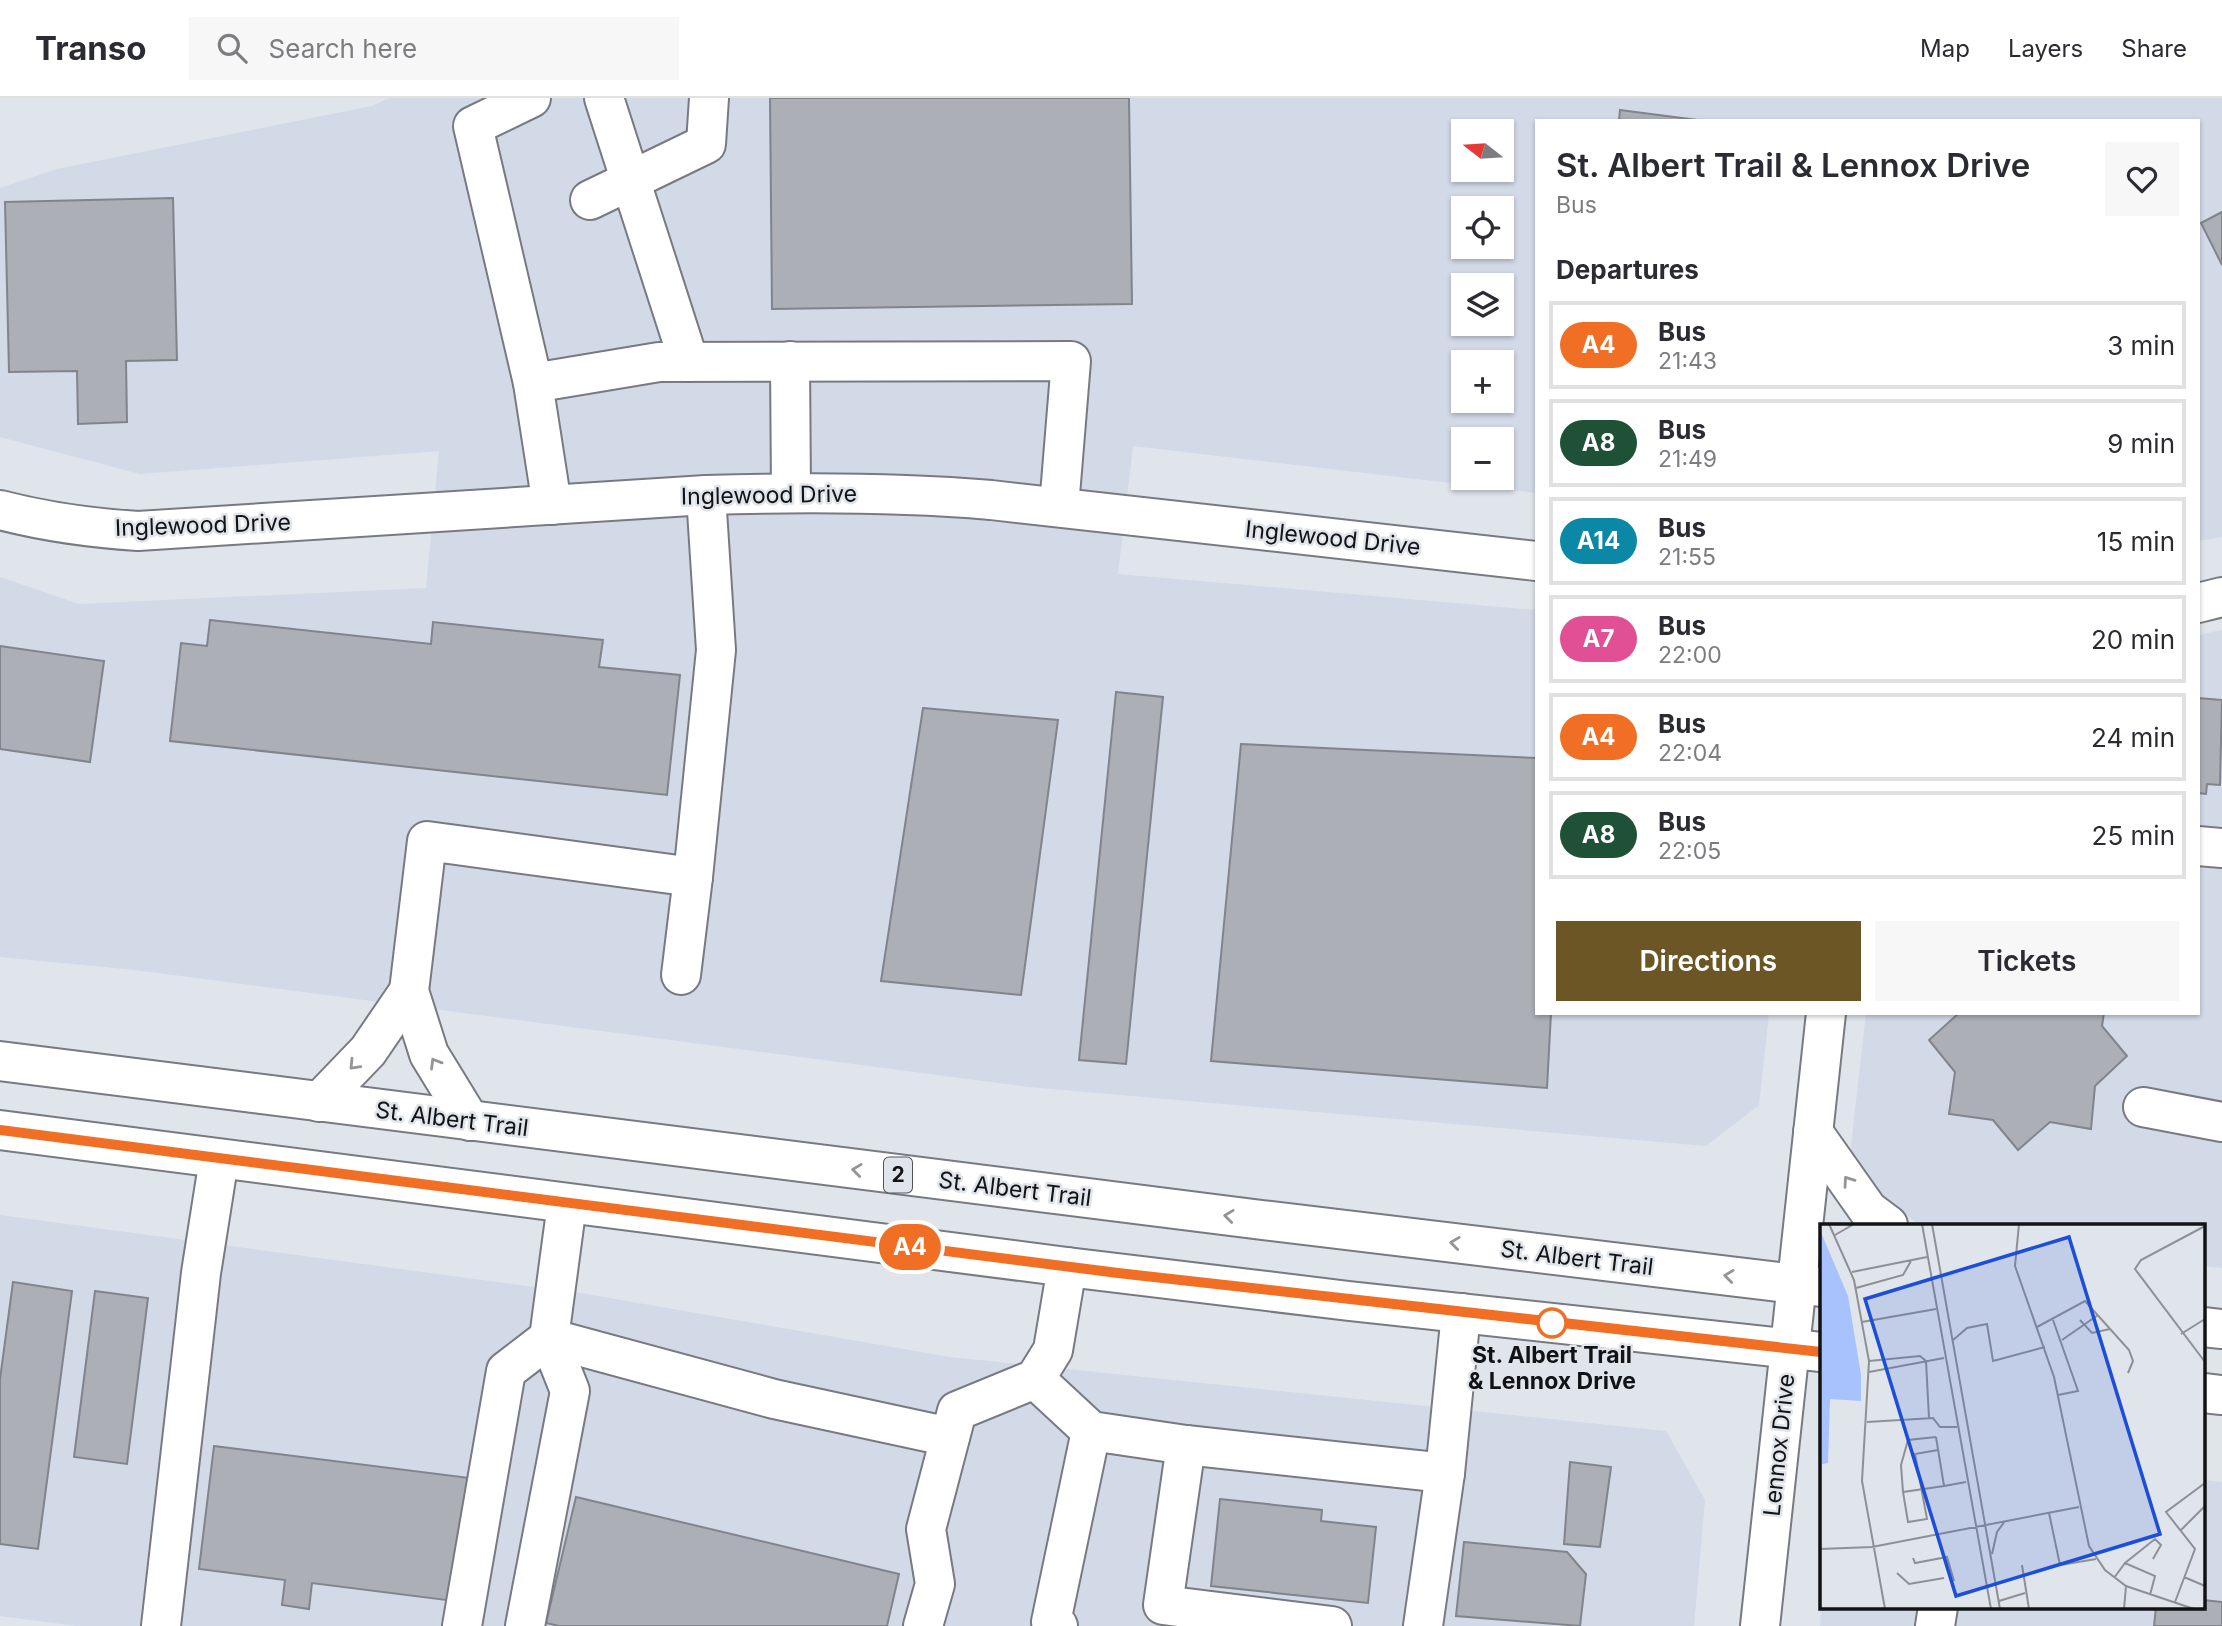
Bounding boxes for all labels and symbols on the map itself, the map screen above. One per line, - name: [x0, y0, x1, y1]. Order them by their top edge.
- north arrow: [1451, 119, 1514, 182]
- street label: Inglewood Drive: [681, 479, 857, 511]
- street label: Inglewood Drive: [115, 508, 291, 542]
- street label: Inglewood Drive: [1244, 515, 1422, 561]
- one-way arrow: [350, 1057, 363, 1070]
- one-way arrow: [430, 1057, 443, 1070]
- street label: St. Albert Trail: [374, 1096, 530, 1142]
- road number: 2: [884, 1158, 912, 1192]
- one-way arrow: [851, 1162, 863, 1177]
- street label: St. Albert Trail: [937, 1166, 1093, 1212]
- one-way arrow: [1843, 1176, 1856, 1189]
- one-way arrow: [1223, 1208, 1234, 1223]
- line badge: A4: [878, 1224, 942, 1270]
- inset map: [1820, 1224, 2204, 1608]
- street label: St. Albert Trail: [1499, 1235, 1655, 1281]
- one-way arrow: [1449, 1236, 1460, 1251]
- one-way arrow: [1723, 1268, 1735, 1283]
- marker: St. Albert Trail & Lennox Drive: [1537, 1308, 1567, 1338]
- place label: St. Albert Trail & Lennox Drive: [1468, 1341, 1636, 1395]
- street label: Lennox Drive: [1758, 1372, 1800, 1518]

